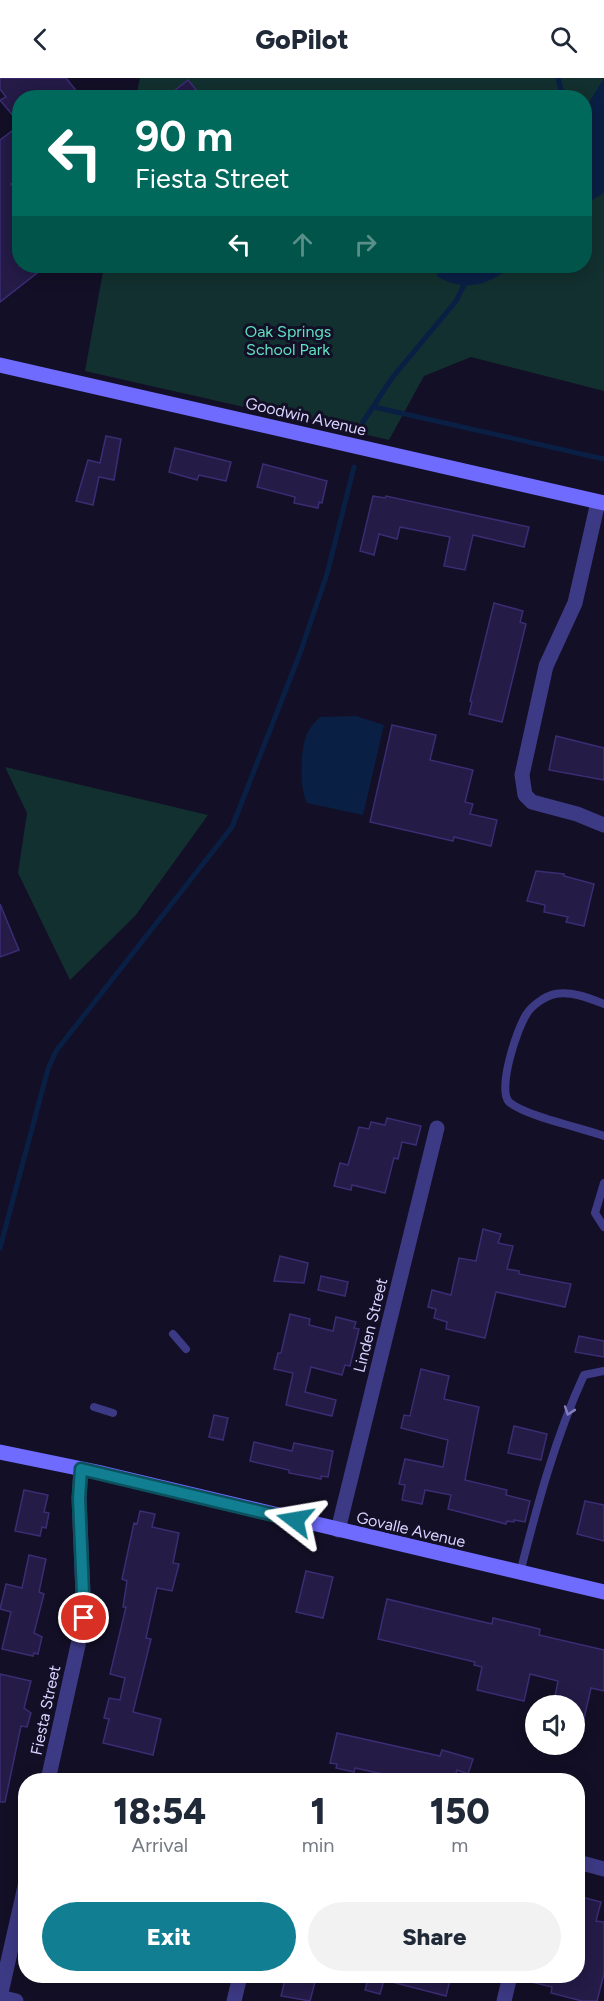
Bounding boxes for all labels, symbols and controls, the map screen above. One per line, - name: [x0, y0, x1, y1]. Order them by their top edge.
- icon: back: [24, 23, 57, 56]
- text: GoPilot: [255, 23, 349, 56]
- icon: search: [547, 23, 580, 56]
- text: 90 m: [135, 111, 233, 162]
- icon: left: [36, 114, 114, 192]
- text: Fiesta Street: [135, 162, 289, 195]
- icon: left: [223, 228, 256, 261]
- icon: ahead: [286, 228, 319, 261]
- icon: right: [349, 228, 382, 261]
- park label: Oak Springs School Park: [245, 322, 331, 359]
- street label: Goodwin Avenue: [244, 393, 368, 440]
- street label: Linden Street: [350, 1276, 391, 1374]
- one-way arrow: [564, 1405, 577, 1415]
- position arrow: [263, 1488, 327, 1552]
- street label: Govalle Avenue: [354, 1508, 468, 1551]
- pin: [58, 1592, 109, 1643]
- icon: arrive: [67, 1601, 100, 1634]
- street label: Fiesta Street: [27, 1663, 64, 1757]
- map controls: [525, 1695, 585, 1755]
- button: sound: [525, 1695, 585, 1755]
- text: 18:54: [113, 1790, 206, 1833]
- text: 1: [310, 1790, 326, 1833]
- text: 150: [430, 1790, 490, 1833]
- text: Arrival: [132, 1833, 188, 1857]
- text: min: [302, 1833, 334, 1857]
- text: m: [451, 1833, 468, 1857]
- button: Exit: [42, 1902, 296, 1971]
- button: Share: [308, 1902, 561, 1971]

